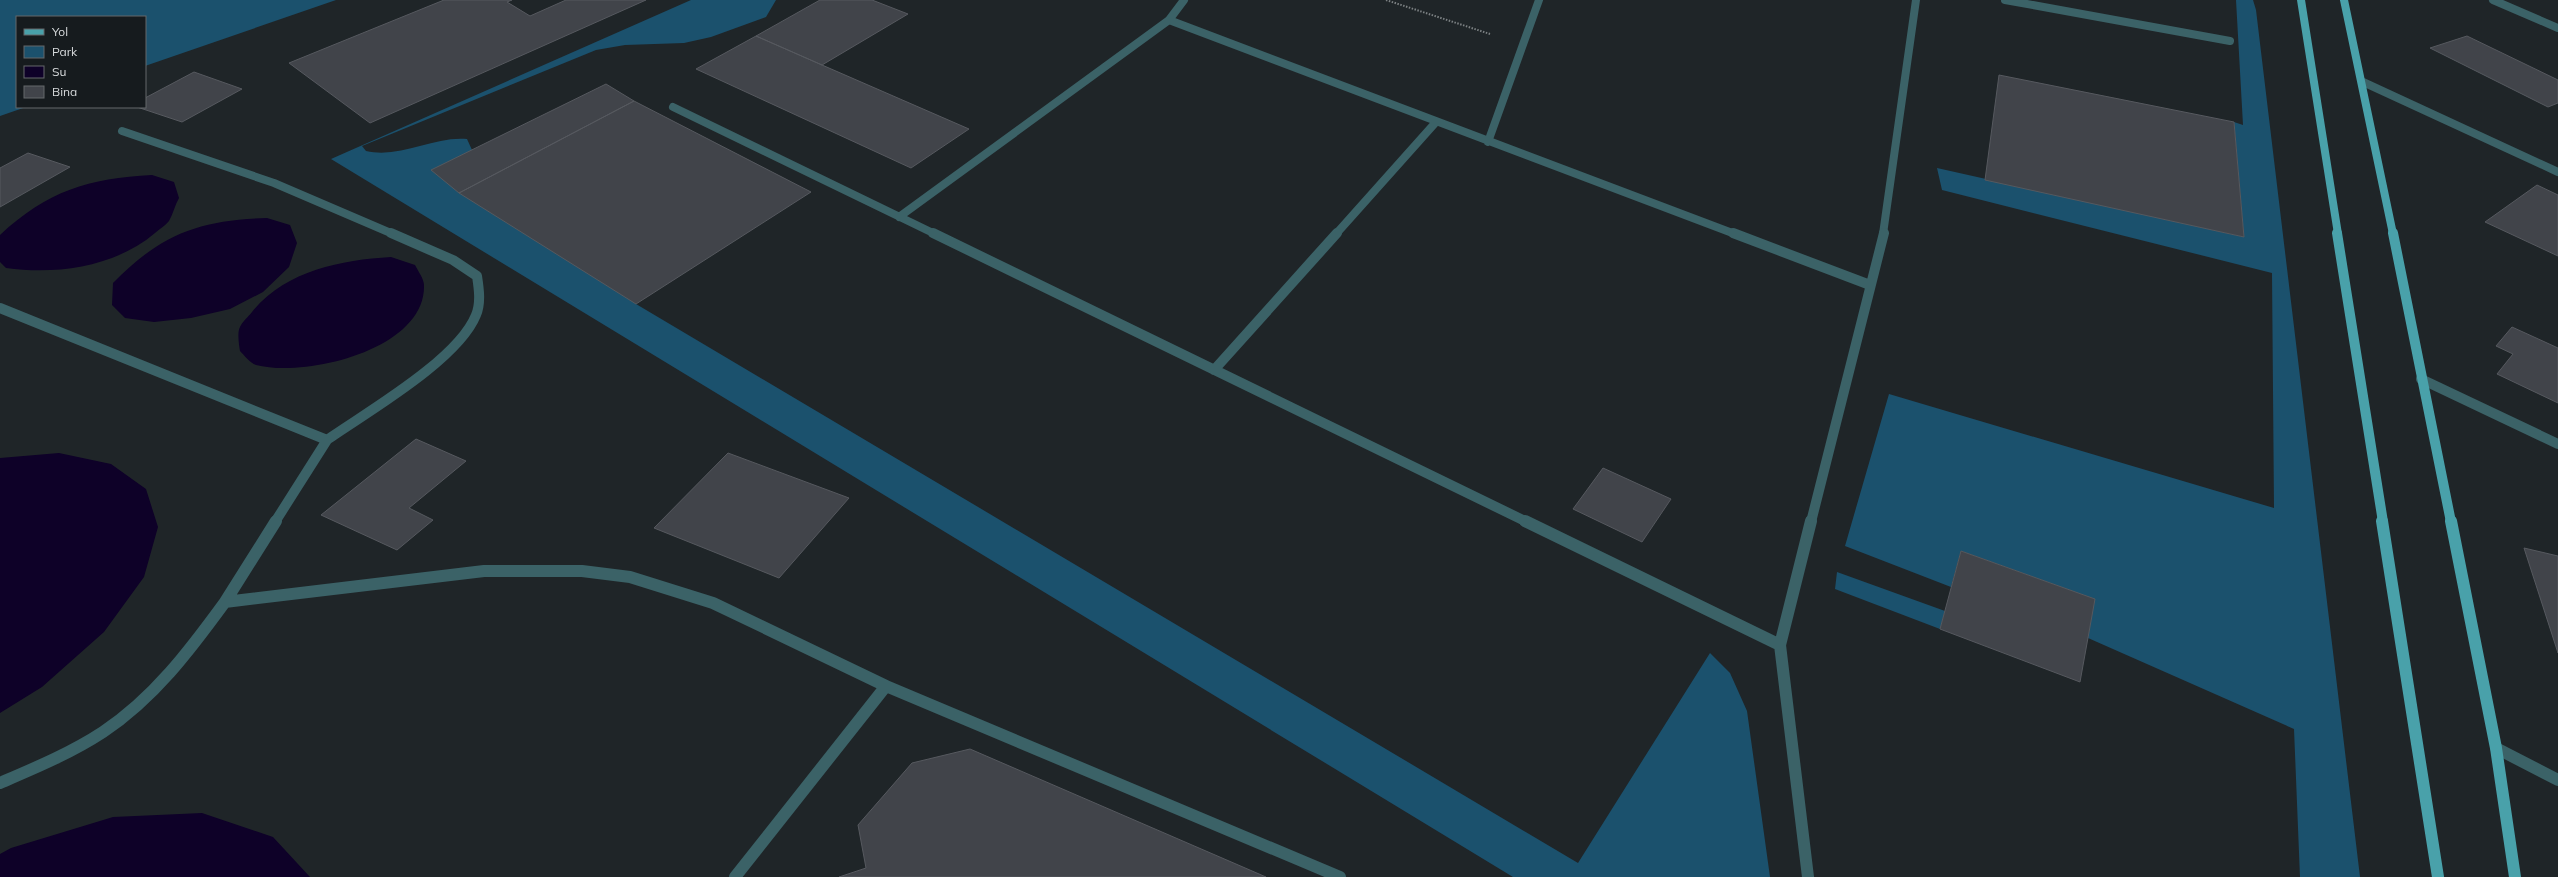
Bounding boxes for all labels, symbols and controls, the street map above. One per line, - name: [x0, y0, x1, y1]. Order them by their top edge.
- legend: [16, 16, 146, 108]
- text: Yol: [51, 24, 68, 39]
- text: Park: [52, 44, 78, 59]
- text: Su: [52, 64, 66, 79]
- text: Bina: [52, 84, 77, 99]

